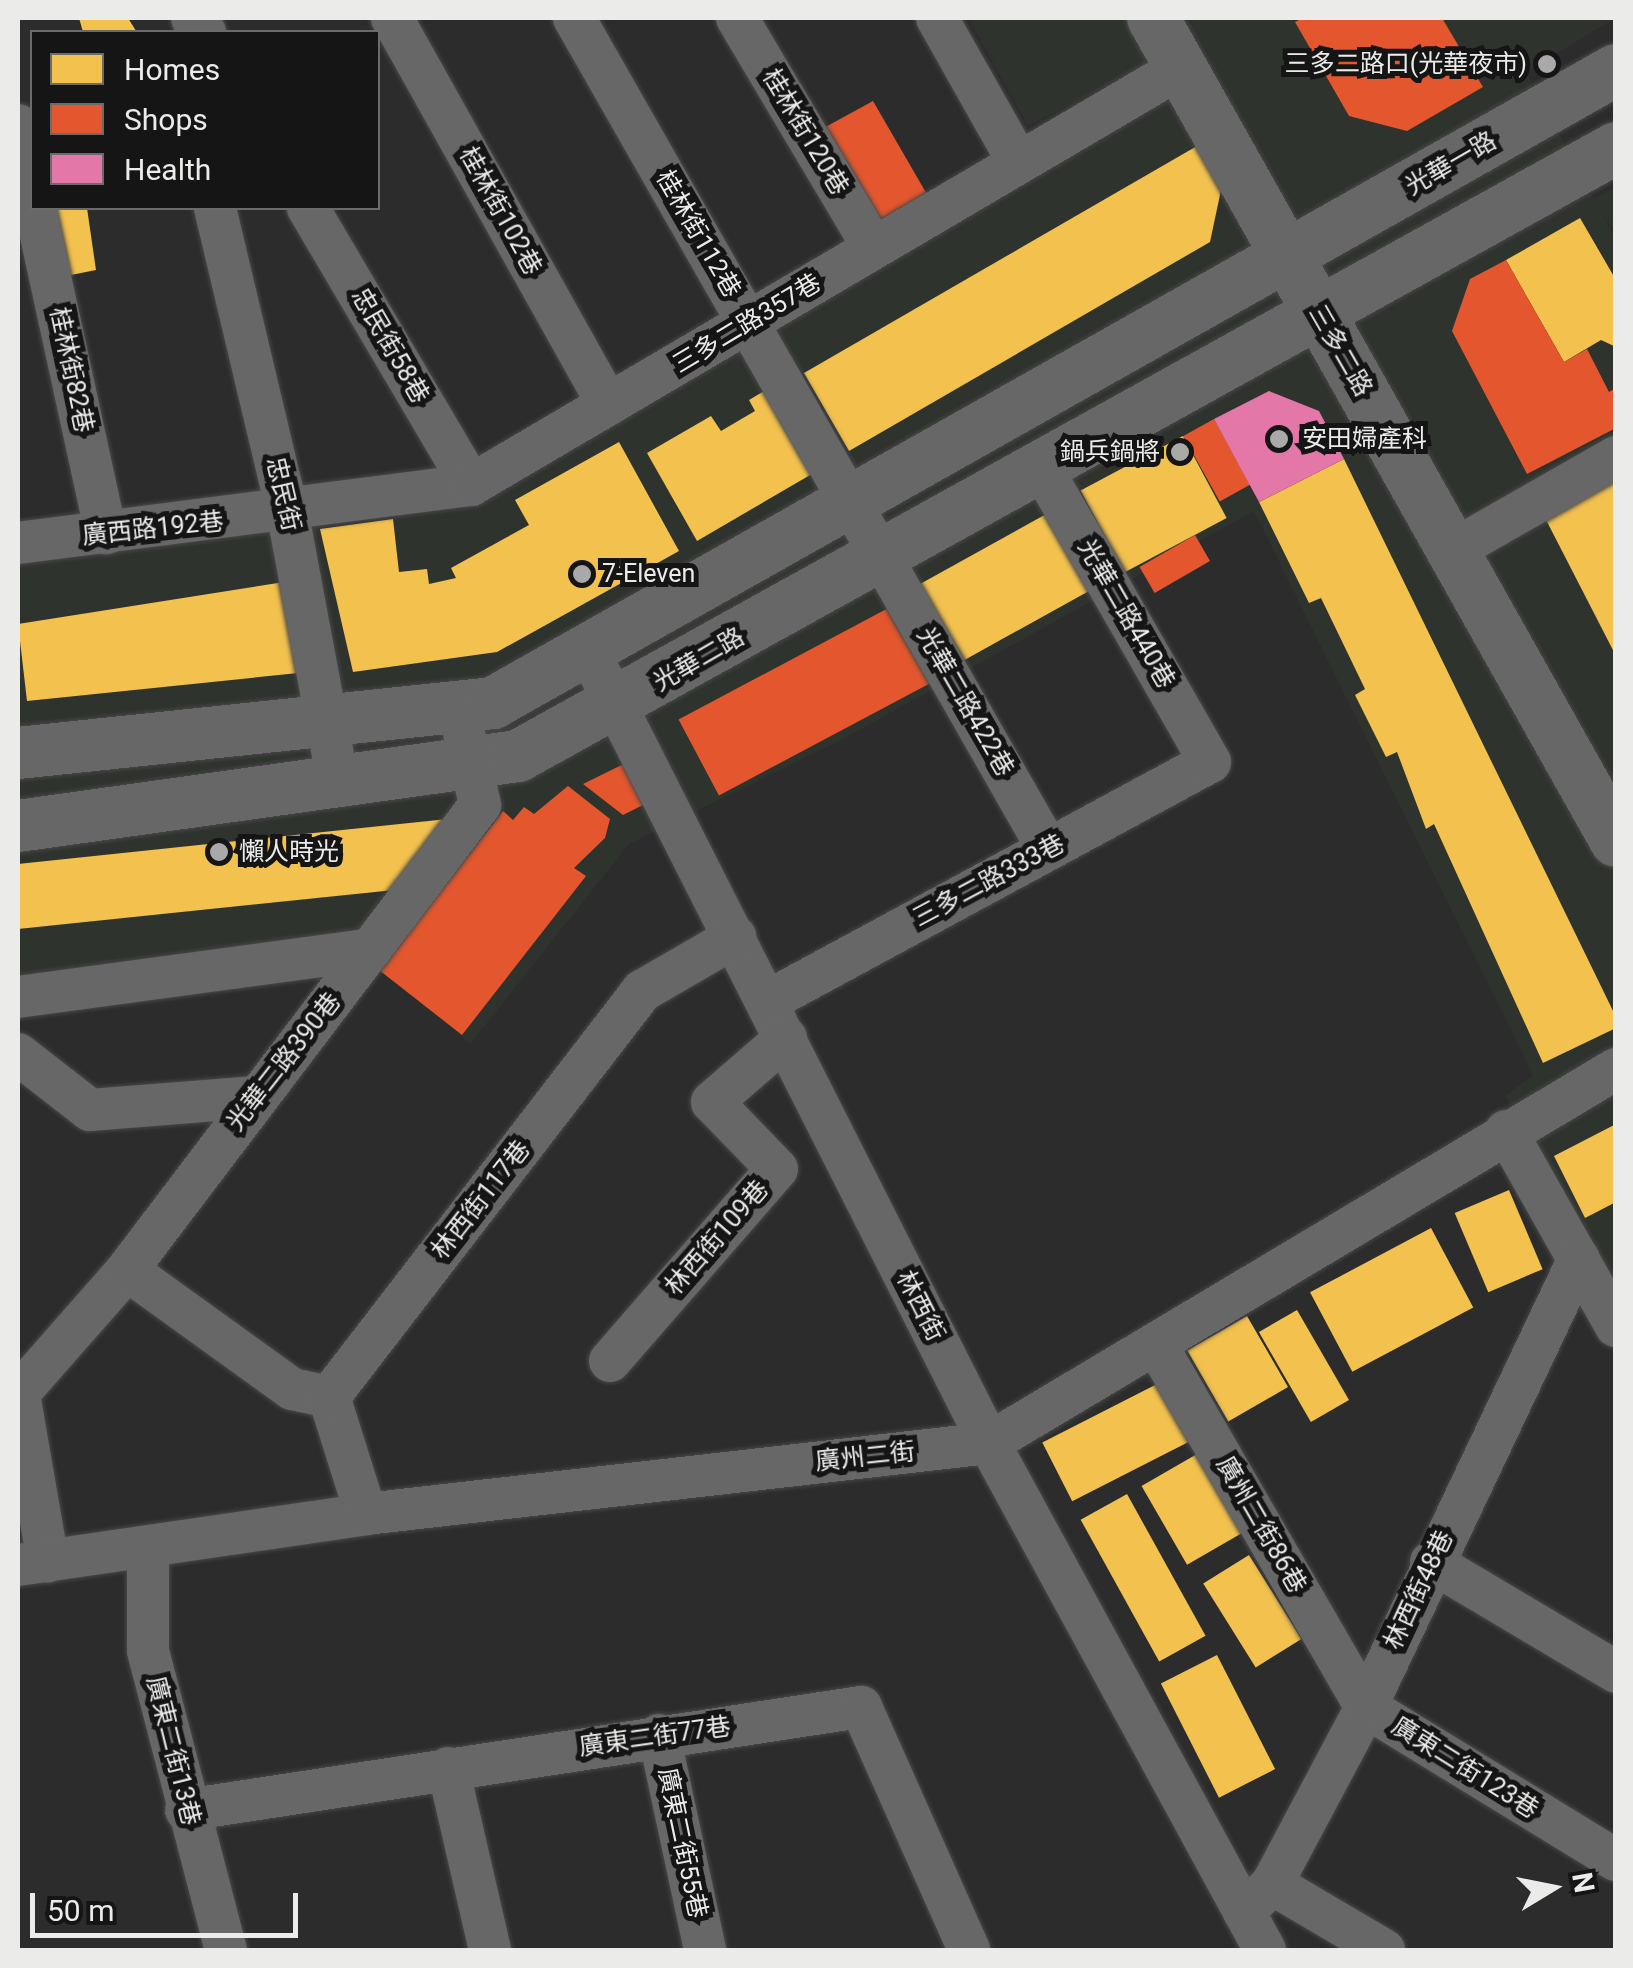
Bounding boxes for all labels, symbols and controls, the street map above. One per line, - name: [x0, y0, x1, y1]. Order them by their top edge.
- legend: [30, 30, 380, 210]
- place label: 三多二路口(光華夜市): [1285, 49, 1527, 79]
- text: Homes: [124, 52, 220, 87]
- marker: 三多二路口(光華夜市): [1536, 53, 1558, 75]
- street label: 桂林街120巷: [756, 63, 854, 201]
- text: Shops: [124, 102, 208, 137]
- street label: 光華一路: [1400, 126, 1502, 202]
- street label: 桂林街102巷: [452, 142, 548, 280]
- text: Health: [124, 152, 211, 187]
- street label: 桂林街112巷: [649, 165, 747, 303]
- street label: 三多二路357巷: [668, 268, 826, 380]
- street label: 忠民街58巷: [345, 283, 435, 409]
- street label: 三多二路: [1302, 300, 1378, 402]
- street label: 桂林街82巷: [43, 304, 99, 436]
- place label: 安田婦產科: [1302, 424, 1427, 454]
- marker: 安田婦產科: [1266, 426, 1292, 452]
- place label: 鍋兵鍋將: [1060, 437, 1160, 467]
- marker: 鍋兵鍋將: [1169, 441, 1191, 463]
- street label: 忠民街: [260, 454, 306, 534]
- street label: 廣西路192巷: [81, 507, 225, 551]
- street label: 光華二路440巷: [1071, 534, 1181, 694]
- place label: 7-Eleven: [602, 559, 695, 589]
- marker: 7-Eleven: [571, 563, 593, 585]
- street label: 光華二路: [648, 622, 750, 698]
- street label: 光華二路422巷: [910, 622, 1020, 782]
- street label: 三多二路333巷: [908, 829, 1070, 933]
- place label: 懶人時光: [239, 837, 339, 867]
- marker: 懶人時光: [208, 841, 230, 863]
- street label: 光華二路390巷: [221, 987, 347, 1137]
- street label: 林西街117巷: [425, 1135, 537, 1265]
- street label: 林西街109巷: [659, 1175, 775, 1301]
- street label: 林西街: [890, 1266, 950, 1346]
- street label: 廣州二街: [814, 1437, 916, 1477]
- street label: 廣州二街86巷: [1210, 1451, 1312, 1599]
- street label: 林西街48巷: [1378, 1526, 1460, 1654]
- street label: 廣東二街13巷: [140, 1673, 206, 1829]
- street label: 廣東二街77巷: [577, 1711, 733, 1763]
- street label: 廣東二街123巷: [1386, 1711, 1544, 1825]
- street label: 廣東二街55巷: [651, 1765, 713, 1921]
- north arrow: [1503, 1838, 1603, 1938]
- text: N: [1565, 1870, 1601, 1895]
- scale bar: [35, 1873, 302, 1935]
- text: 50 m: [47, 1893, 114, 1928]

